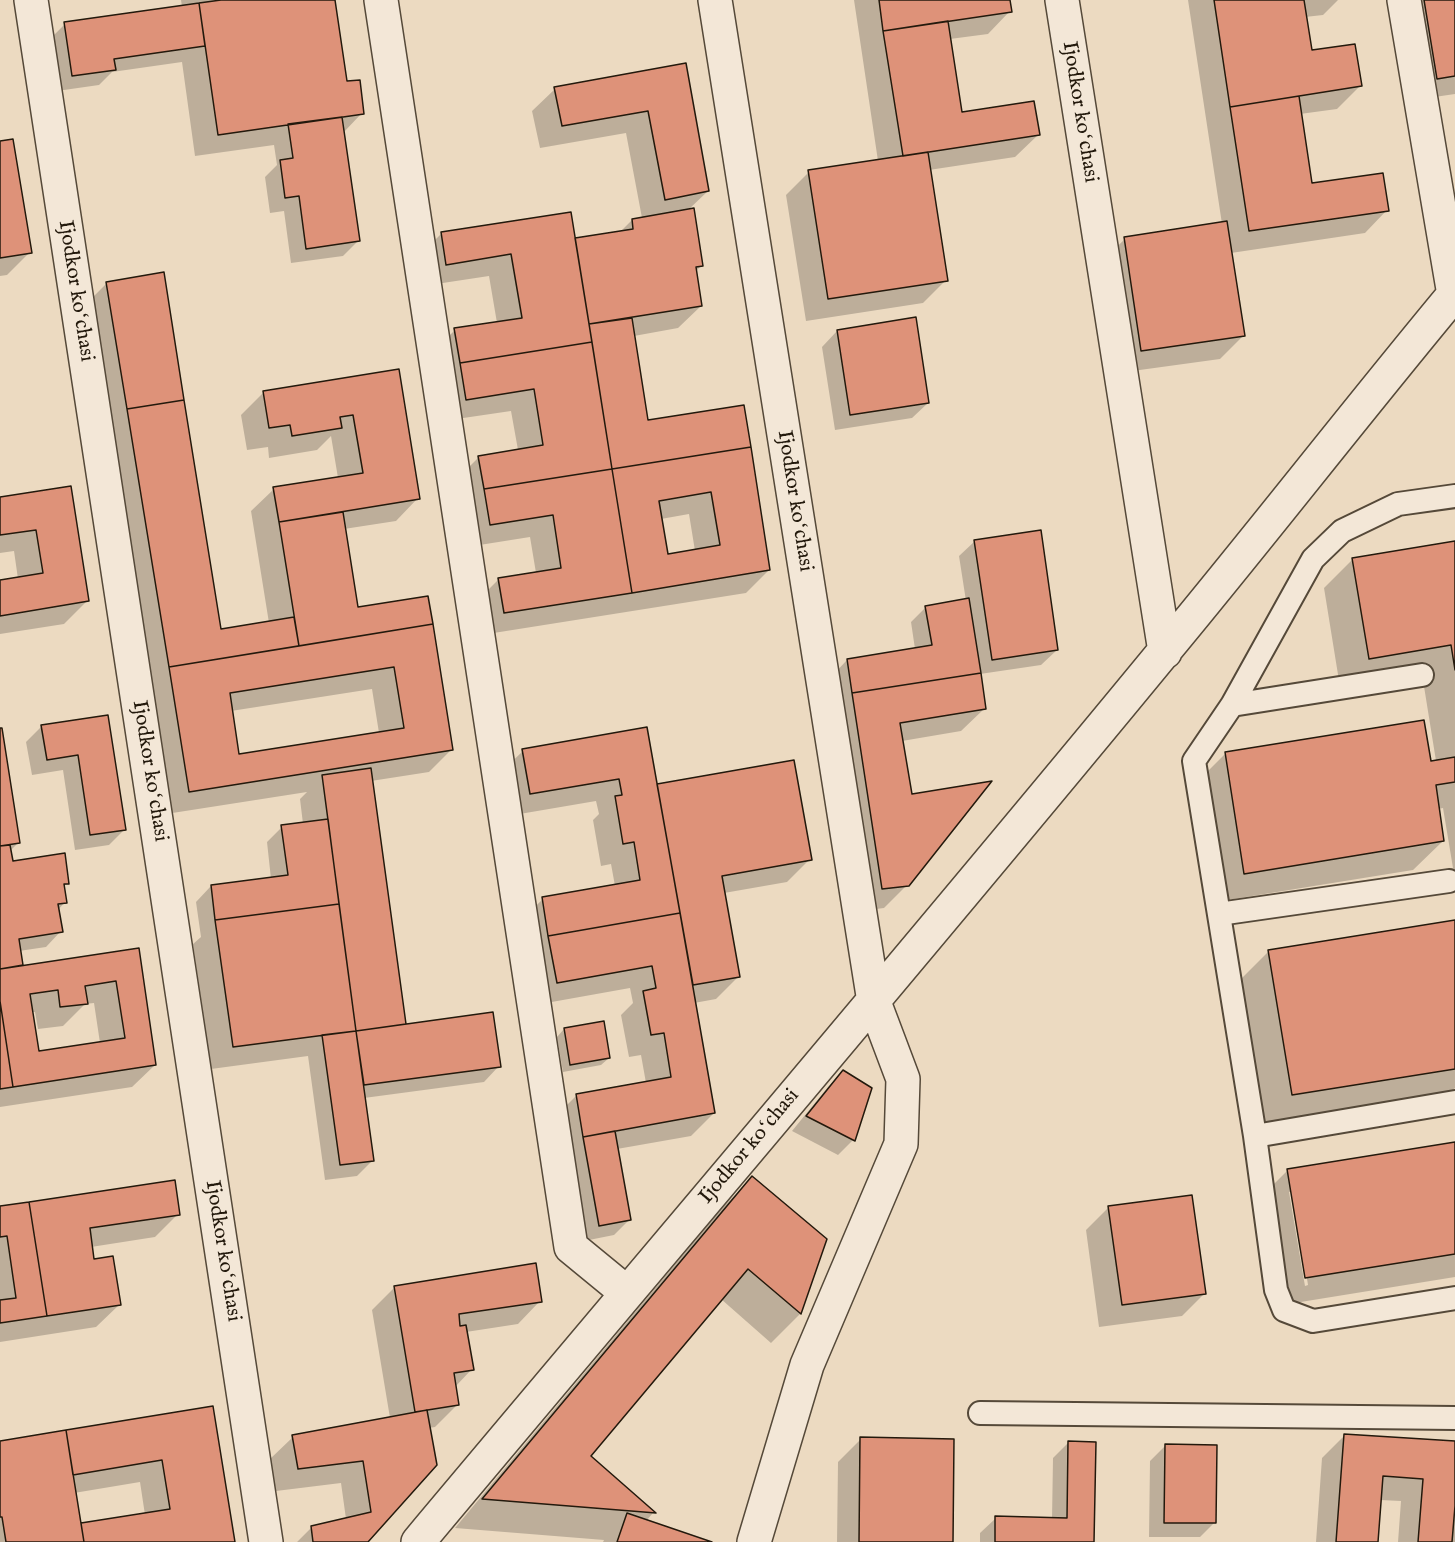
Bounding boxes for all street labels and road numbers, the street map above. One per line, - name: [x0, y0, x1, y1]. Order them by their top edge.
- street label: Ijodkor koʻchasi: [1055, 40, 1103, 184]
- street label: Ijodkor koʻchasi: [51, 219, 99, 363]
- street label: Ijodkor koʻchasi: [770, 429, 818, 573]
- street label: Ijodkor koʻchasi: [125, 699, 173, 843]
- street label: Ijodkor koʻchasi: [694, 1084, 806, 1210]
- street label: Ijodkor koʻchasi: [198, 1179, 246, 1323]

